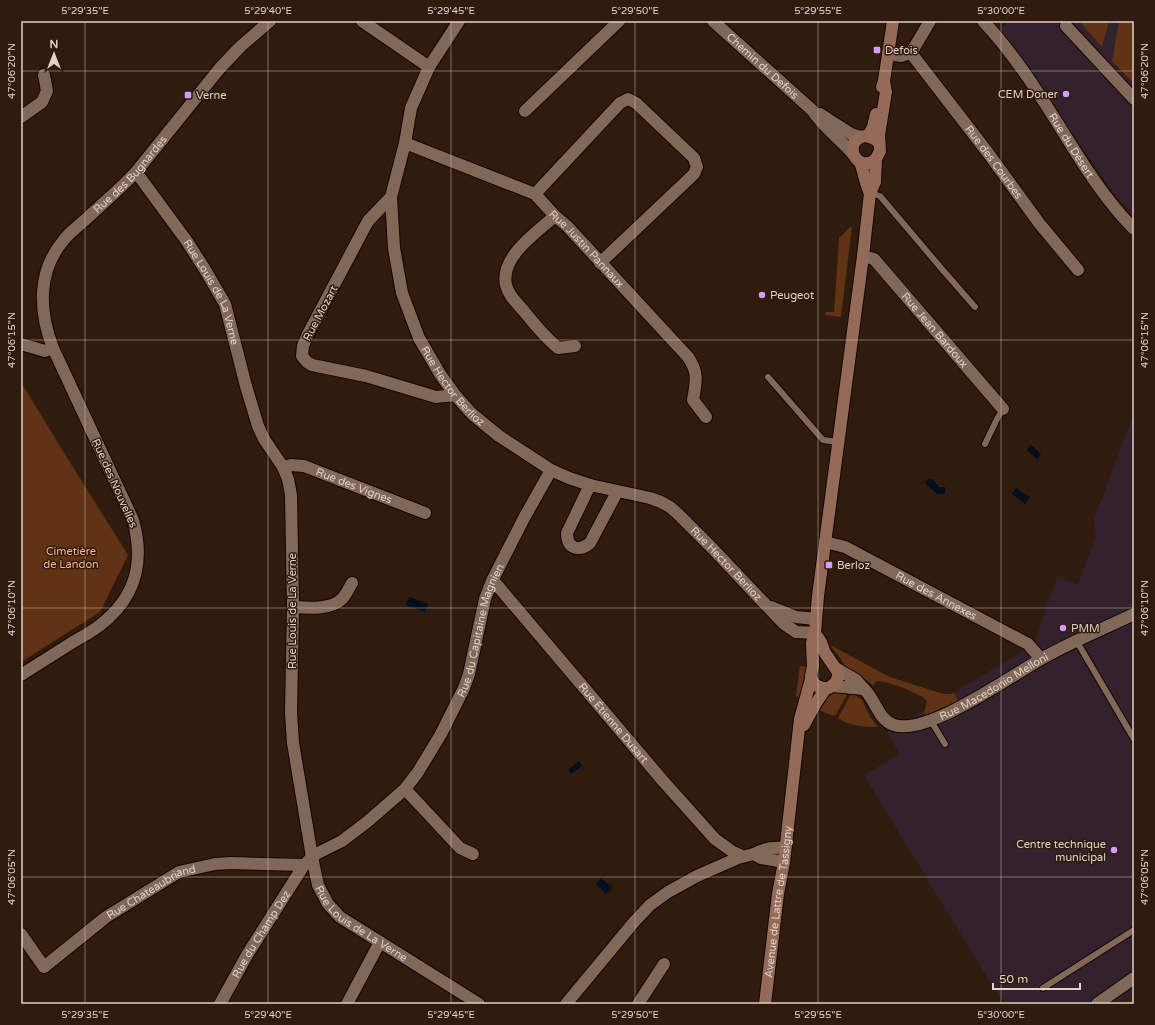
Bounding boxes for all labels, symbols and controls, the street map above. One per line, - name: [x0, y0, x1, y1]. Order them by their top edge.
- text: 5°29'35"E: [61, 5, 109, 17]
- text: 5°29'40"E: [244, 5, 292, 17]
- text: 5°29'45"E: [427, 5, 475, 17]
- text: 5°29'50"E: [611, 5, 659, 17]
- text: 5°29'55"E: [794, 5, 842, 17]
- text: 5°30'00"E: [977, 5, 1025, 17]
- street label: Chemin du Defois: [724, 30, 801, 102]
- north arrow: [34, 34, 74, 74]
- text: N: [50, 38, 58, 51]
- text: 47°06'20"N: [6, 43, 18, 99]
- text: 47°06'20"N: [1139, 43, 1151, 99]
- place label: Defois: [885, 44, 918, 57]
- marker: Defois: [872, 45, 882, 55]
- place label: CEM Doner: [998, 88, 1059, 101]
- place label: Verne: [196, 89, 226, 102]
- marker: CEM Doner: [1061, 89, 1071, 99]
- marker: Verne: [183, 90, 193, 100]
- street label: Rue du Désert: [1046, 111, 1097, 181]
- street label: Rue des Courbes: [962, 123, 1025, 202]
- street label: Rue des Bugnardes: [91, 133, 170, 216]
- street label: Rue Justin Pannaux: [546, 208, 627, 291]
- street label: Rue Louis de La Verne: [180, 237, 241, 346]
- street label: Rue Mozart: [300, 283, 340, 343]
- place label: Peugeot: [770, 289, 814, 302]
- marker: Peugeot: [757, 290, 767, 300]
- street label: Rue Jean Bardoux: [899, 290, 971, 371]
- text: 47°06'15"N: [6, 312, 18, 368]
- text: 47°06'15"N: [1139, 312, 1151, 368]
- street label: Rue Hector Berlioz: [418, 344, 488, 429]
- street label: Rue des Nouvelles: [89, 437, 140, 530]
- street label: Rue des Vignes: [314, 465, 394, 507]
- street label: Rue Hector Berlioz: [688, 524, 765, 604]
- park label: Cimetière de Landon: [43, 545, 99, 571]
- street label: Rue Louis de La Verne: [286, 553, 299, 669]
- place label: Berloz: [837, 559, 870, 572]
- marker: Berloz: [824, 560, 834, 570]
- street label: Rue du Capitaine Magnien: [454, 562, 507, 699]
- street label: Rue des Annexes: [893, 569, 979, 623]
- text: 47°06'10"N: [6, 580, 18, 636]
- text: 47°06'10"N: [1139, 580, 1151, 636]
- place label: PMM: [1071, 622, 1100, 635]
- marker: PMM: [1058, 623, 1068, 633]
- street label: Rue Macedonio Melloni: [937, 650, 1051, 723]
- street label: Rue Étienne Dusart: [576, 680, 651, 766]
- street label: Avenue de Lattre de Tassigny: [762, 825, 795, 979]
- place label: Centre technique municipal: [1016, 838, 1106, 864]
- marker: Centre technique municipal: [1109, 845, 1119, 855]
- text: 47°06'05"N: [6, 849, 18, 905]
- text: 47°06'05"N: [1139, 849, 1151, 905]
- street label: Rue Chateaubriand: [104, 862, 197, 922]
- street label: Rue Louis de La Verne: [312, 883, 410, 965]
- street label: Rue du Champ Dez: [230, 888, 293, 980]
- scale bar: [993, 965, 1080, 991]
- text: 50 m: [999, 972, 1028, 986]
- text: 5°29'35"E: [61, 1009, 109, 1021]
- text: 5°29'40"E: [244, 1009, 292, 1021]
- text: 5°29'45"E: [427, 1009, 475, 1021]
- text: 5°29'50"E: [611, 1009, 659, 1021]
- text: 5°29'55"E: [794, 1009, 842, 1021]
- text: 5°30'00"E: [977, 1009, 1025, 1021]

